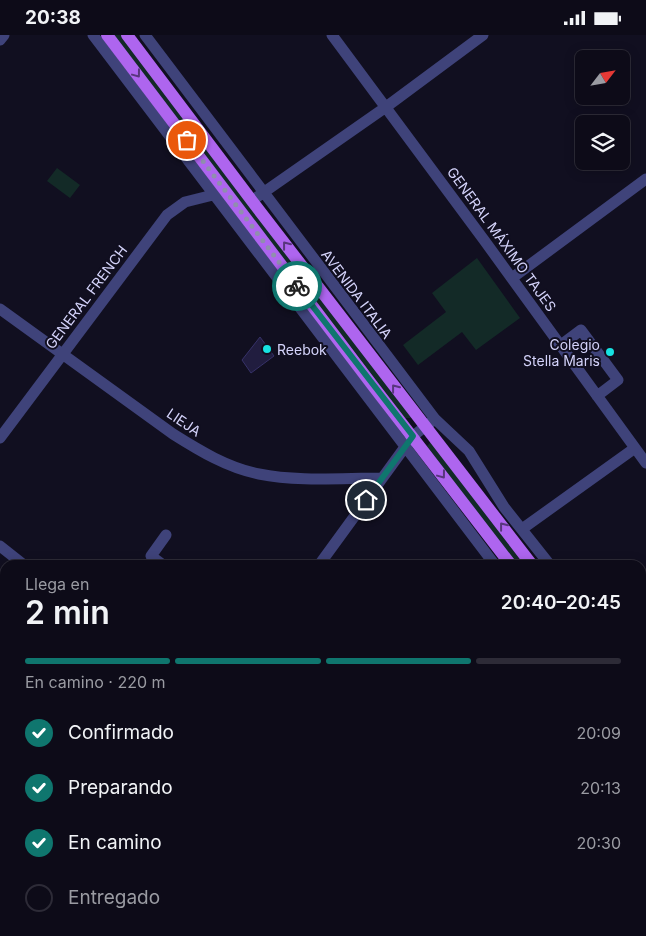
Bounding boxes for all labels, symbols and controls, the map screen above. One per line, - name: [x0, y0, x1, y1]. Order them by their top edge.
- text: 20:38: [25, 6, 81, 29]
- north arrow: [575, 50, 630, 105]
- map controls: [575, 50, 630, 170]
- one-way arrow: [131, 68, 140, 78]
- button: layers: [575, 115, 630, 170]
- pin: [166, 119, 208, 161]
- icon: bag: [173, 126, 201, 154]
- street label: GENERAL MÁXIMO TAJES: [444, 164, 560, 314]
- street label: GENERAL FRENCH: [42, 242, 130, 352]
- one-way arrow: [283, 242, 291, 251]
- street label: AVENIDA ITALIA: [318, 246, 396, 342]
- courier: [272, 261, 322, 311]
- icon: bike: [283, 272, 311, 300]
- place label: Colegio Stella Maris: [523, 336, 600, 369]
- place label: Reebok: [277, 341, 327, 358]
- marker: Reebok: [261, 343, 273, 355]
- marker: Colegio Stella Maris: [604, 346, 616, 358]
- one-way arrow: [393, 385, 401, 394]
- street label: LIEJA: [164, 404, 205, 440]
- one-way arrow: [437, 469, 445, 478]
- pin: [345, 479, 387, 521]
- icon: home: [352, 486, 380, 514]
- one-way arrow: [499, 523, 508, 532]
- text: Llega en: [25, 574, 89, 594]
- text: 20:40–20:45: [501, 591, 621, 614]
- text: 2 min: [25, 593, 110, 632]
- text: En camino · 220 m: [25, 672, 166, 692]
- icon: check: [25, 719, 53, 747]
- text: Confirmado: [68, 721, 174, 744]
- text: 20:09: [577, 723, 621, 743]
- icon: check: [25, 774, 53, 802]
- text: Preparando: [68, 776, 173, 799]
- text: 20:13: [580, 778, 621, 798]
- icon: check: [25, 829, 53, 857]
- text: En camino: [68, 831, 162, 854]
- text: 20:30: [577, 833, 621, 853]
- text: Entregado: [68, 886, 160, 909]

